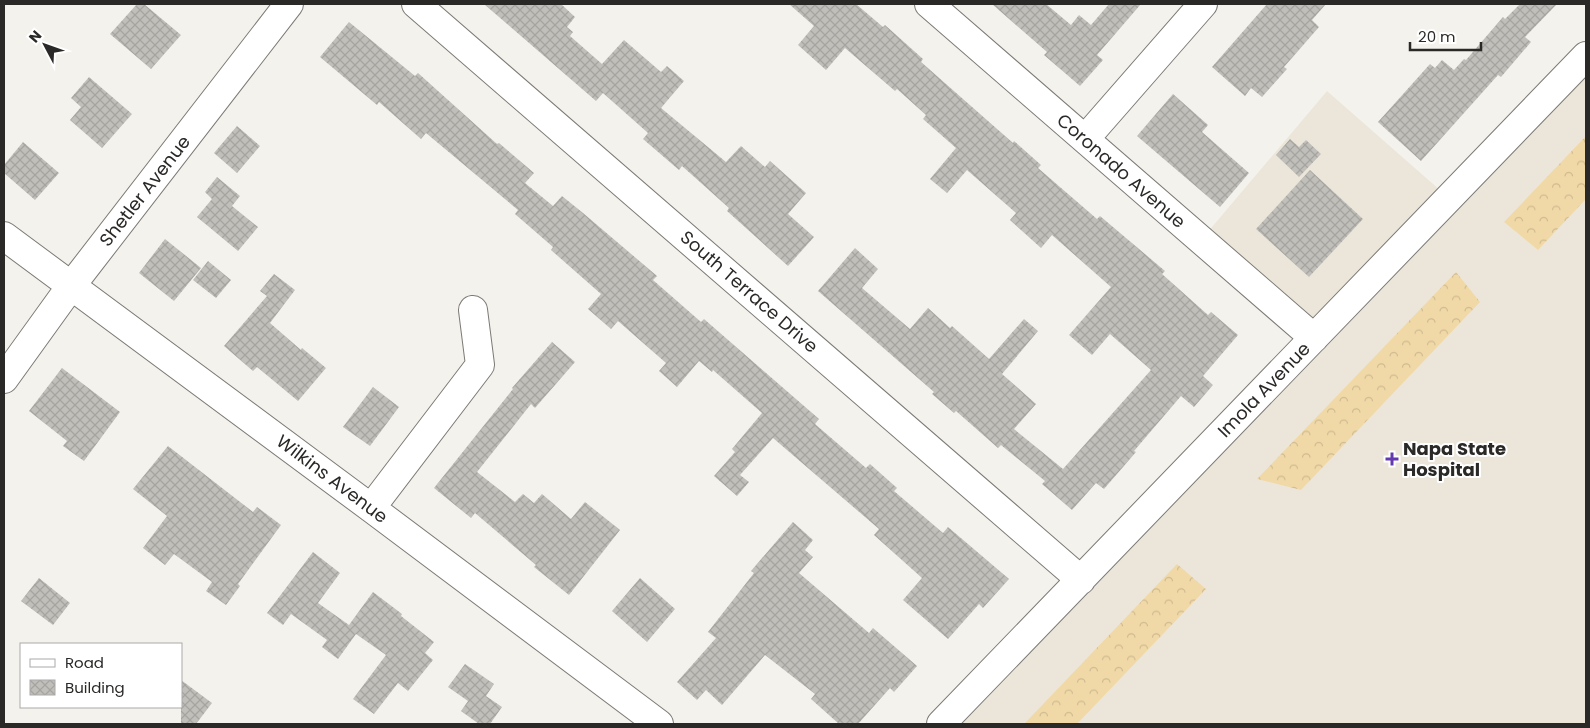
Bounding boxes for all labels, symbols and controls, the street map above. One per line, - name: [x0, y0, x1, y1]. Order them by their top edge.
- north arrow: [20, 20, 70, 70]
- scale bar: [1410, 20, 1481, 52]
- text: N: [24, 26, 46, 47]
- text: 20 m: [1418, 26, 1456, 47]
- street label: Coronado Avenue: [1051, 108, 1191, 234]
- street label: Shetler Avenue: [93, 130, 196, 251]
- street label: South Terrace Drive: [675, 225, 824, 358]
- street label: Imola Avenue: [1212, 337, 1316, 443]
- street label: Wilkins Avenue: [271, 428, 393, 529]
- place label: Napa State Hospital: [1403, 436, 1506, 482]
- marker: Napa State Hospital: [1385, 452, 1399, 466]
- legend: [20, 643, 182, 708]
- text: Road: [65, 652, 104, 673]
- text: Building: [65, 677, 125, 698]

